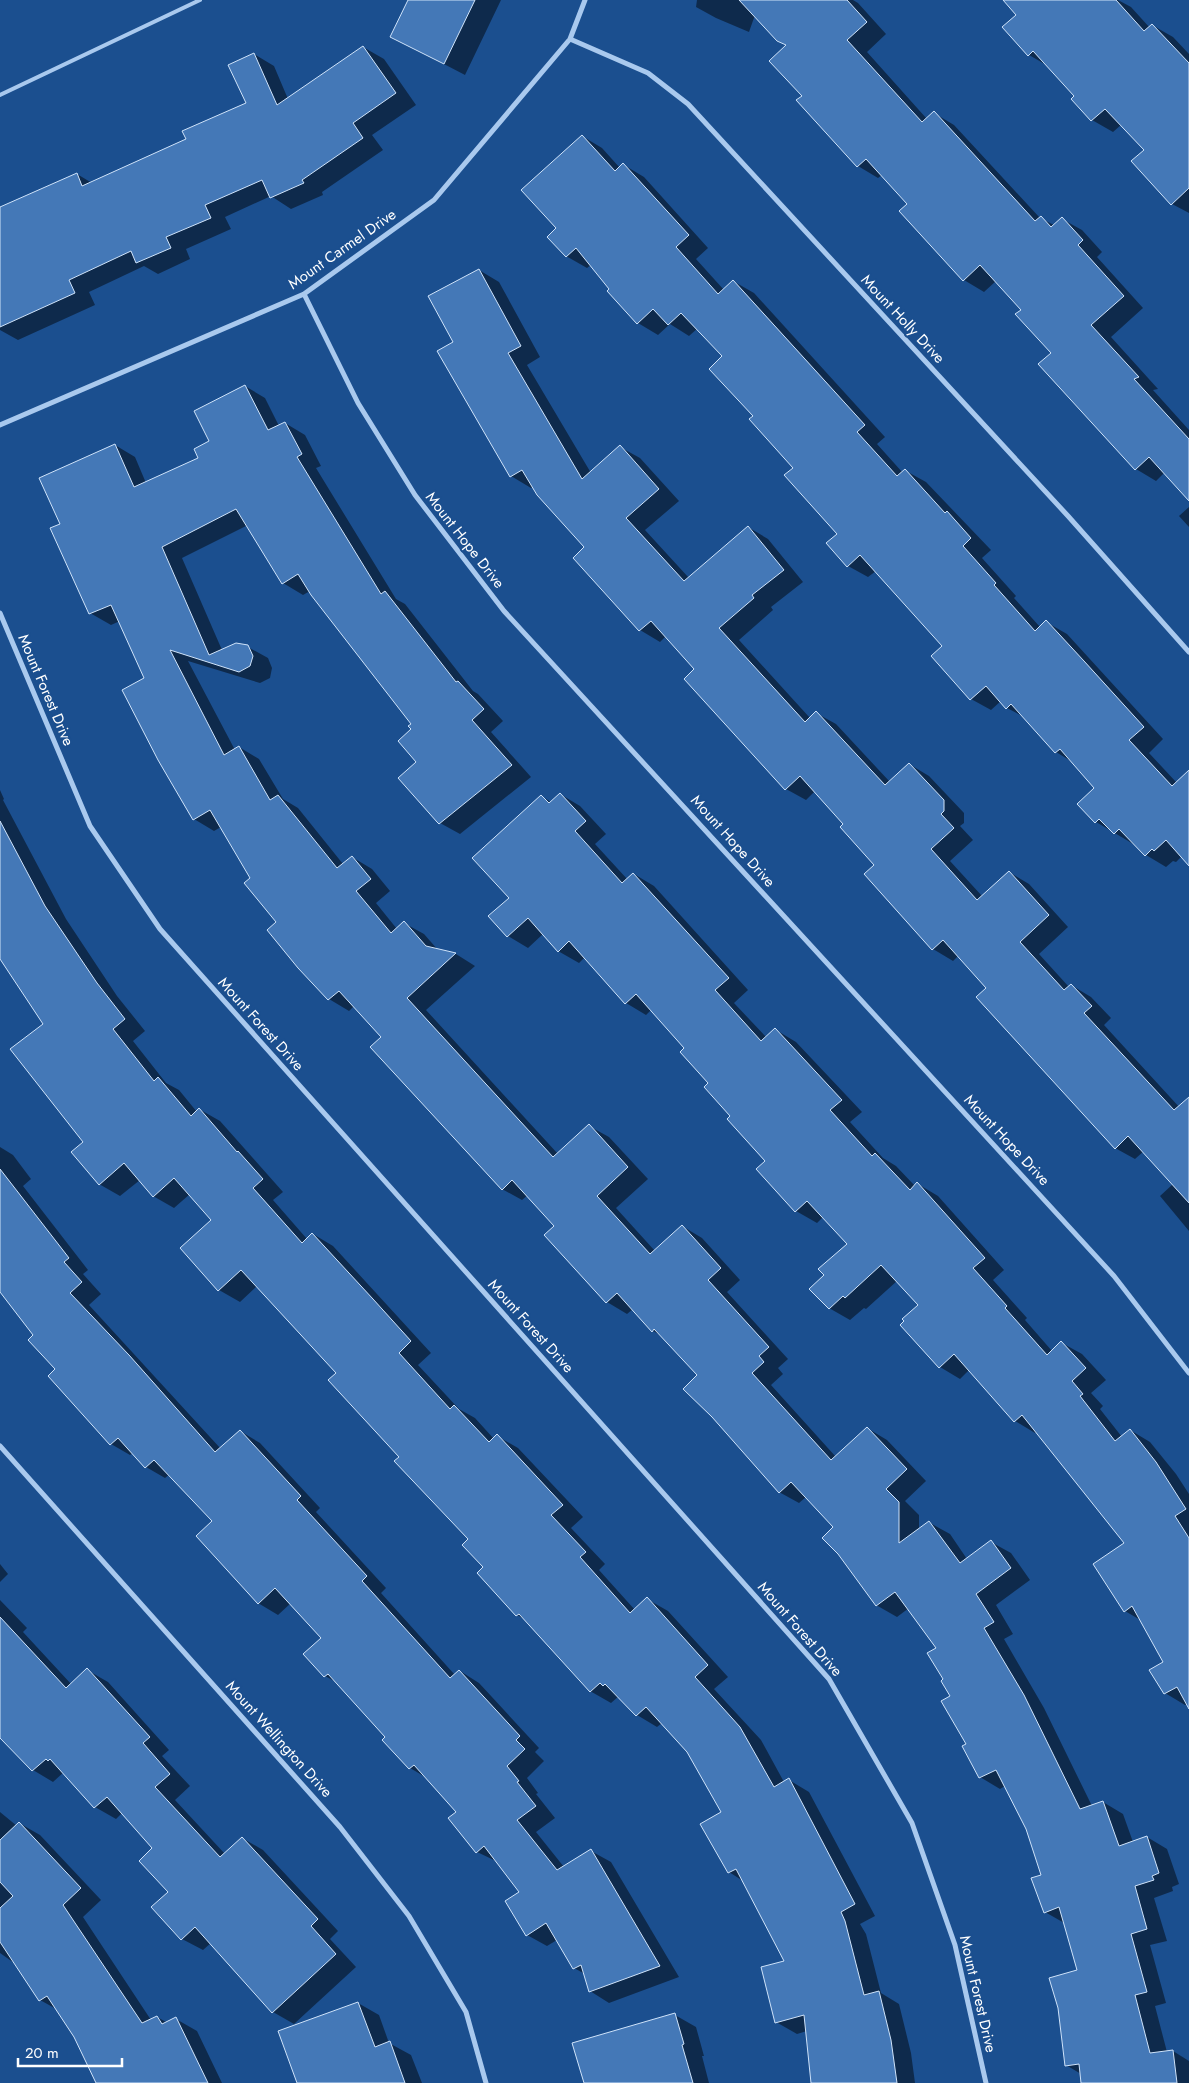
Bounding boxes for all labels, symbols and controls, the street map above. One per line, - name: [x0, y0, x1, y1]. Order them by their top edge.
- street label: Mount Carmel Drive: [283, 203, 401, 295]
- street label: Mount Holly Drive: [856, 270, 950, 369]
- street label: Mount Hope Drive: [420, 487, 510, 593]
- street label: Mount Forest Drive: [13, 631, 80, 750]
- street label: Mount Hope Drive: [686, 790, 781, 892]
- street label: Mount Forest Drive: [213, 972, 309, 1076]
- street label: Mount Hope Drive: [959, 1090, 1055, 1191]
- street label: Mount Forest Drive: [483, 1274, 579, 1378]
- street label: Mount Forest Drive: [752, 1577, 848, 1682]
- street label: Mount Wellington Drive: [221, 1676, 338, 1802]
- street label: Mount Forest Drive: [954, 1933, 1002, 2055]
- scale bar: [18, 2036, 121, 2068]
- text: 20 m: [25, 2042, 59, 2064]

